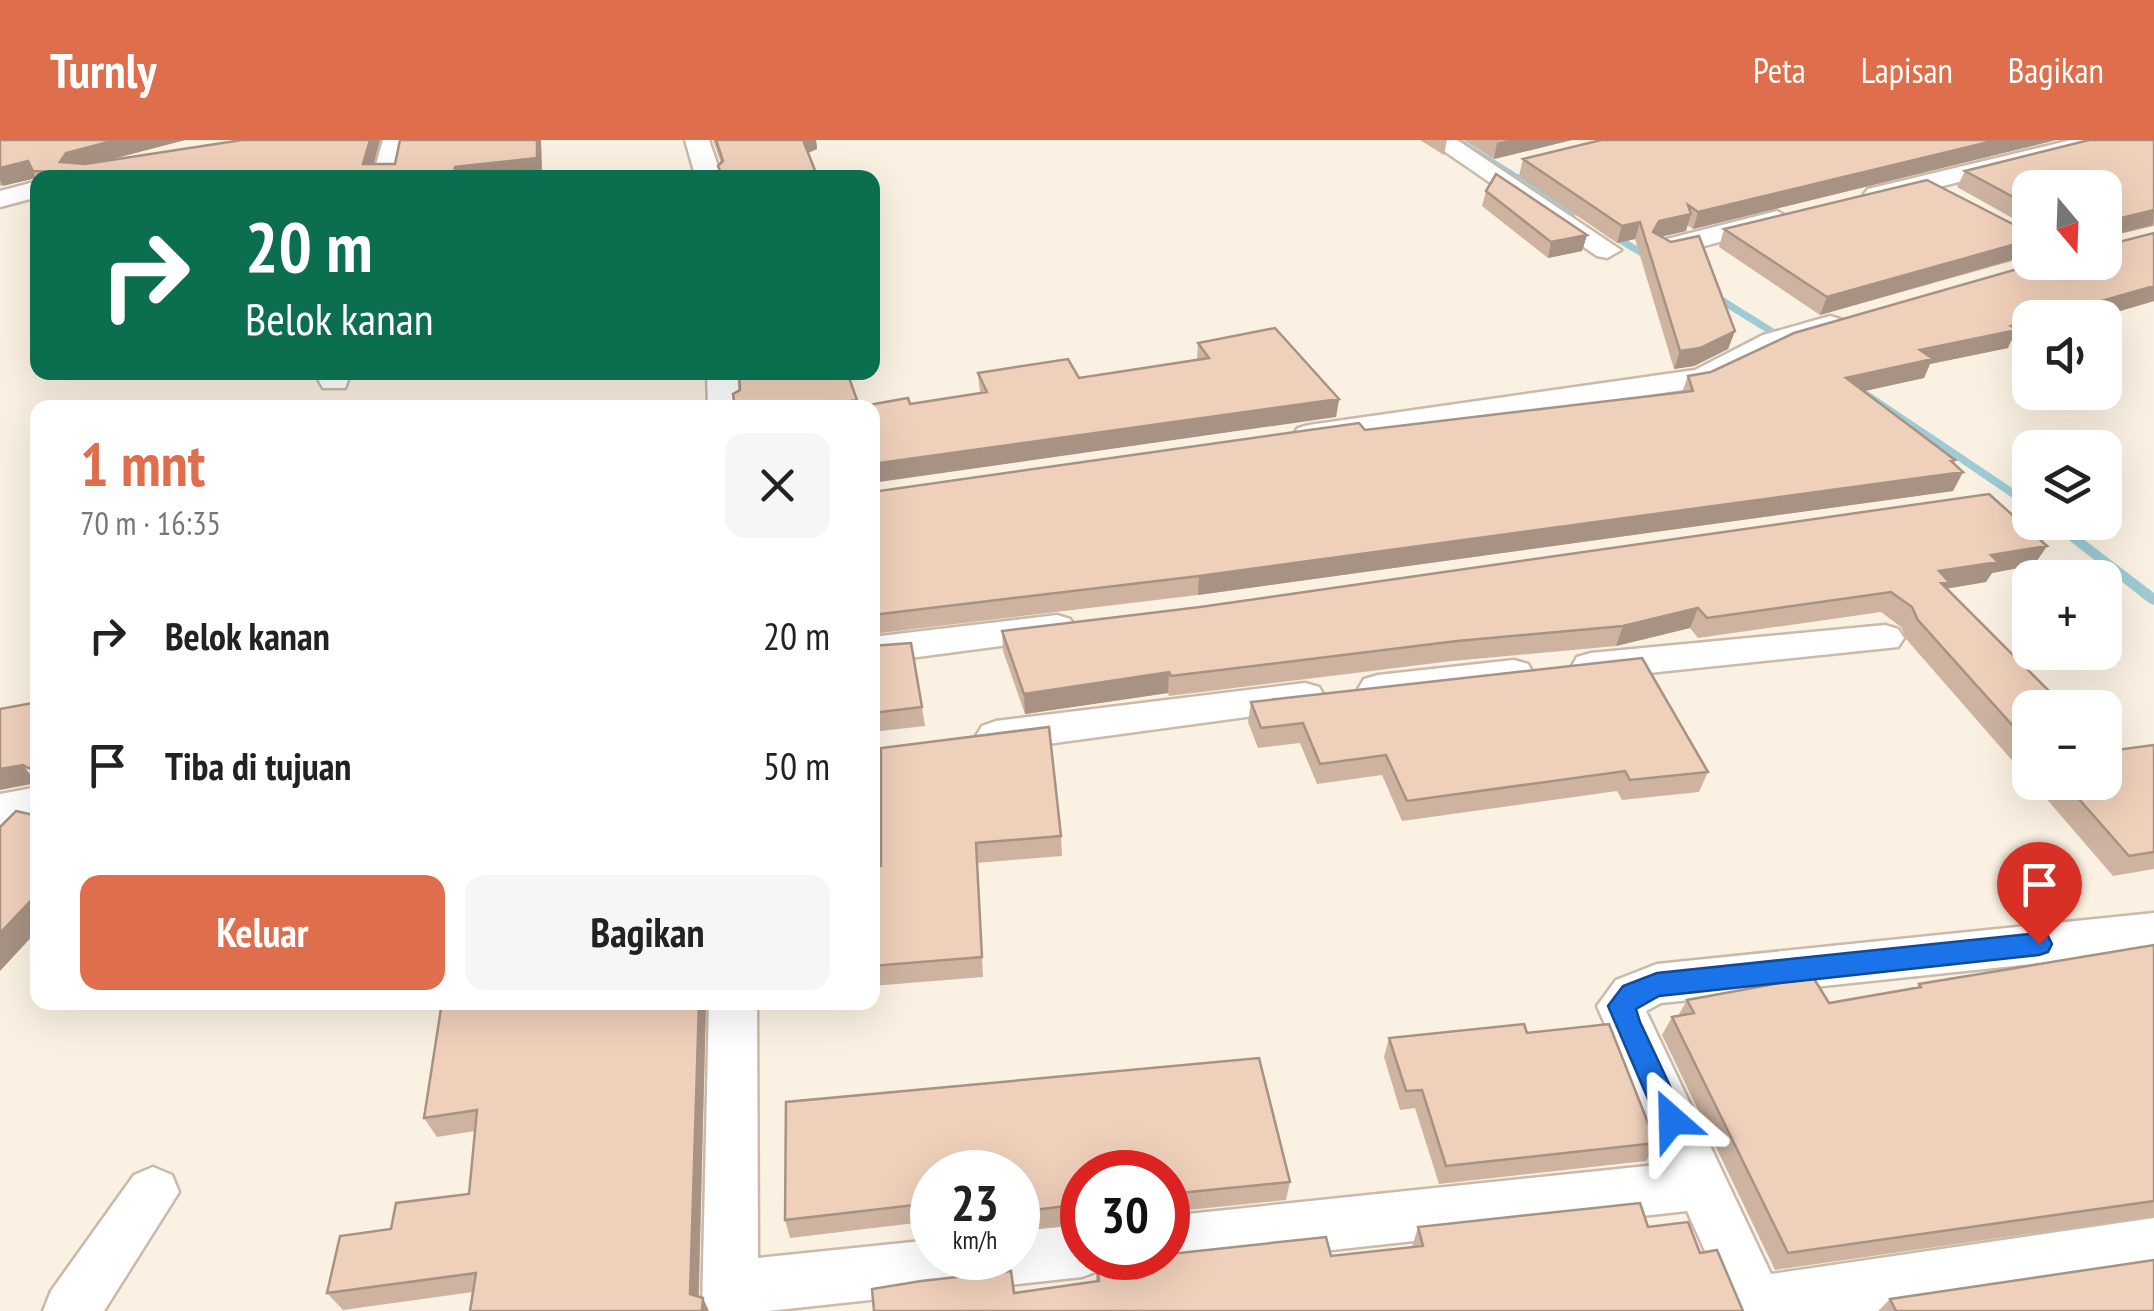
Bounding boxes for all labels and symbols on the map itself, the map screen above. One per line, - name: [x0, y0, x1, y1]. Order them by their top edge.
- north arrow: [2012, 170, 2122, 280]
- pin: [1997, 842, 2082, 945]
- position arrow: [1620, 1068, 1724, 1172]
- speed limit sign: 30: [1060, 1150, 1190, 1280]

